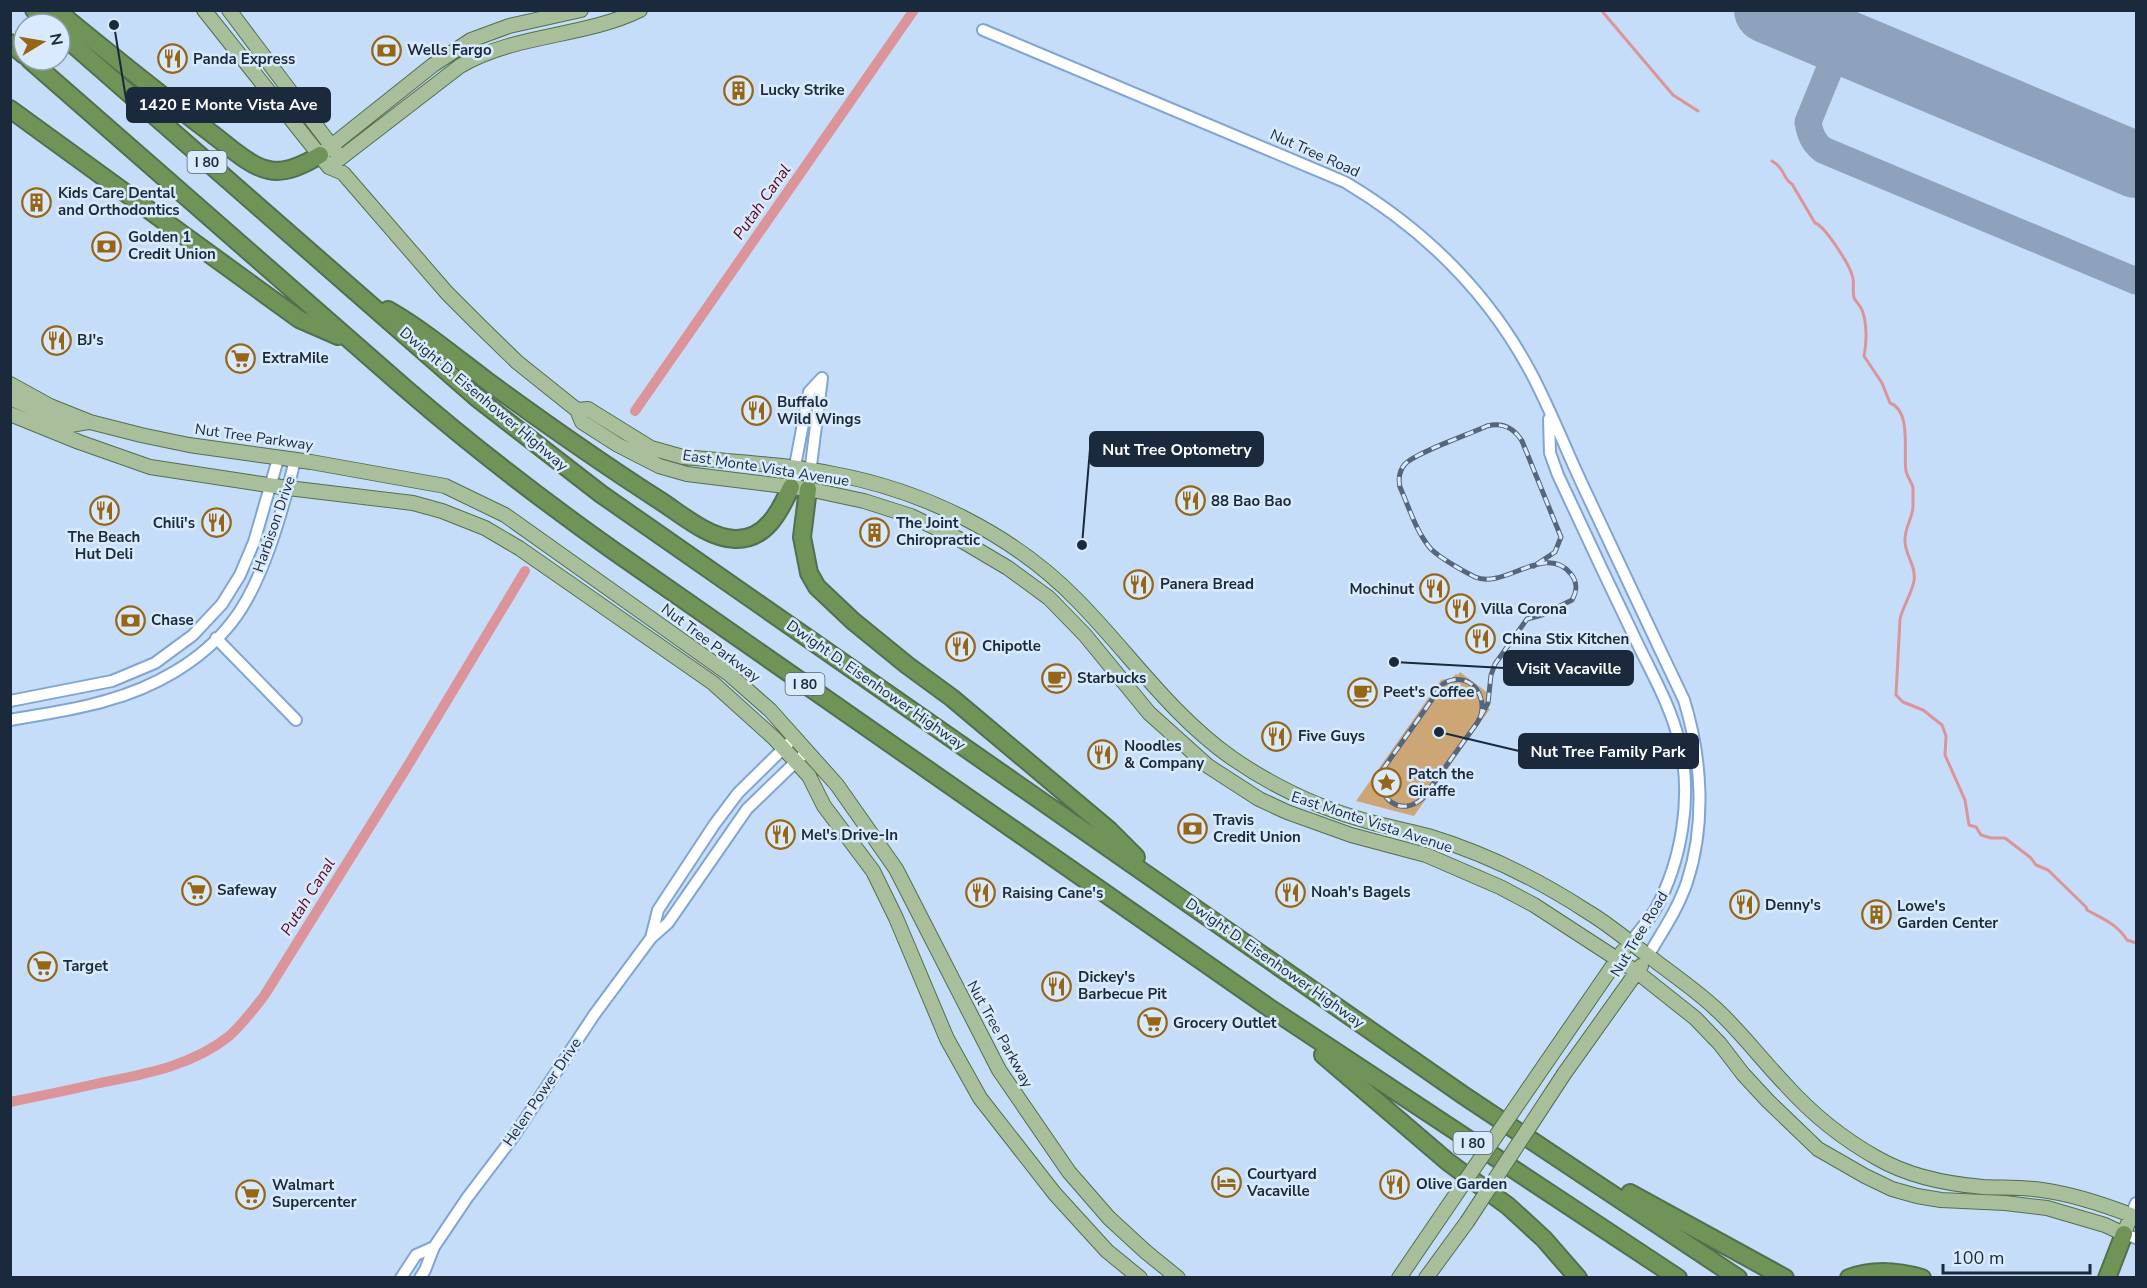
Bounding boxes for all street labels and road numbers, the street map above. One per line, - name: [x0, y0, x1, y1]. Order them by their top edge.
- street label: Nut Tree Road: [1267, 124, 1363, 182]
- road number: I 80: [188, 151, 226, 173]
- street label: Dwight D. Eisenhower Highway: [396, 323, 573, 476]
- street label: Nut Tree Parkway: [194, 419, 315, 455]
- street label: East Monte Vista Avenue: [681, 445, 851, 491]
- street label: Harbison Drive: [248, 473, 300, 575]
- street label: Nut Tree Parkway: [657, 599, 765, 687]
- street label: Dwight D. Eisenhower Highway: [783, 615, 970, 755]
- road number: I 80: [786, 673, 824, 695]
- street label: East Monte Vista Avenue: [1289, 786, 1455, 858]
- street label: Nut Tree Road: [1606, 887, 1672, 981]
- street label: Dwight D. Eisenhower Highway: [1182, 893, 1369, 1033]
- street label: Nut Tree Parkway: [962, 977, 1038, 1091]
- street label: Helen Power Drive: [498, 1034, 586, 1150]
- road number: I 80: [1454, 1132, 1492, 1154]

